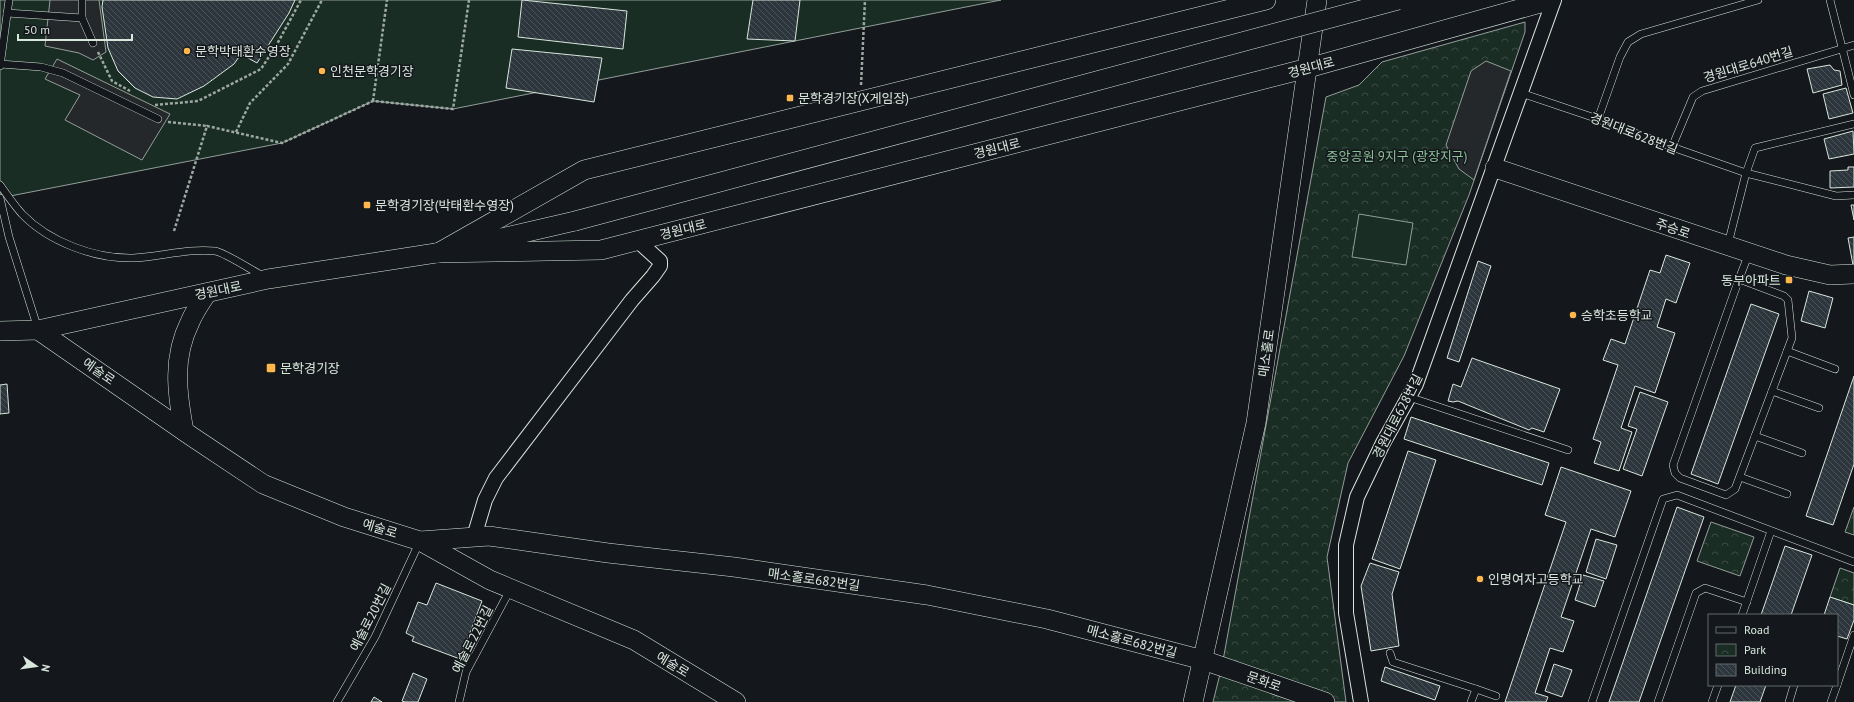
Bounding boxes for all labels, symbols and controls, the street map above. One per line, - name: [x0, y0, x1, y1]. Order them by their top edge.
- scale bar: [18, 16, 132, 42]
- text: 50 m: [24, 22, 50, 37]
- place label: 문학박태환수영장: [195, 43, 291, 60]
- street label: 경원대로640번길: [1701, 43, 1795, 86]
- marker: 문학박태환수영장: [182, 46, 192, 56]
- street label: 경원대로: [1286, 53, 1336, 82]
- place label: 인천문학경기장: [330, 63, 414, 80]
- marker: 인천문학경기장: [317, 66, 327, 76]
- place label: 문학경기장(X게임장): [798, 90, 909, 107]
- marker: 문학경기장(X게임장): [785, 93, 795, 103]
- street label: 경원대로628번길: [1587, 109, 1680, 158]
- street label: 경원대로: [972, 134, 1022, 163]
- park label: 중앙공원 9지구 (광장지구): [1327, 148, 1467, 165]
- place label: 문학경기장(박태환수영장): [375, 197, 514, 214]
- marker: 문학경기장(박태환수영장): [362, 200, 372, 210]
- street label: 경원대로: [658, 215, 708, 244]
- street label: 주승로: [1653, 215, 1693, 242]
- place label: 동부아파트: [1721, 272, 1781, 289]
- marker: 동부아파트: [1784, 275, 1794, 285]
- street label: 경원대로: [193, 277, 243, 304]
- place label: 승학초등학교: [1581, 307, 1653, 324]
- marker: 승학초등학교: [1568, 310, 1578, 320]
- street label: 매소홀로: [1255, 328, 1278, 378]
- street label: 예술로: [79, 354, 118, 389]
- place label: 문학경기장: [280, 360, 340, 377]
- marker: 문학경기장: [265, 362, 277, 374]
- street label: 경원대로628번길: [1369, 371, 1426, 462]
- street label: 예술로: [360, 515, 400, 542]
- street label: 매소홀로682번길: [767, 565, 861, 594]
- place label: 인명여자고등학교: [1488, 571, 1584, 588]
- marker: 인명여자고등학교: [1475, 574, 1485, 584]
- street label: 예술로20번길: [346, 580, 395, 654]
- street label: 예술로22번길: [448, 602, 497, 676]
- legend: [1708, 614, 1838, 686]
- street label: 매소홀로682번길: [1085, 621, 1179, 662]
- text: Road: [1744, 622, 1769, 637]
- text: Park: [1744, 642, 1766, 657]
- north arrow: [16, 646, 56, 686]
- street label: 예술로: [653, 648, 693, 681]
- text: Building: [1744, 662, 1787, 677]
- text: N: [38, 663, 53, 673]
- street label: 문화로: [1244, 668, 1284, 695]

